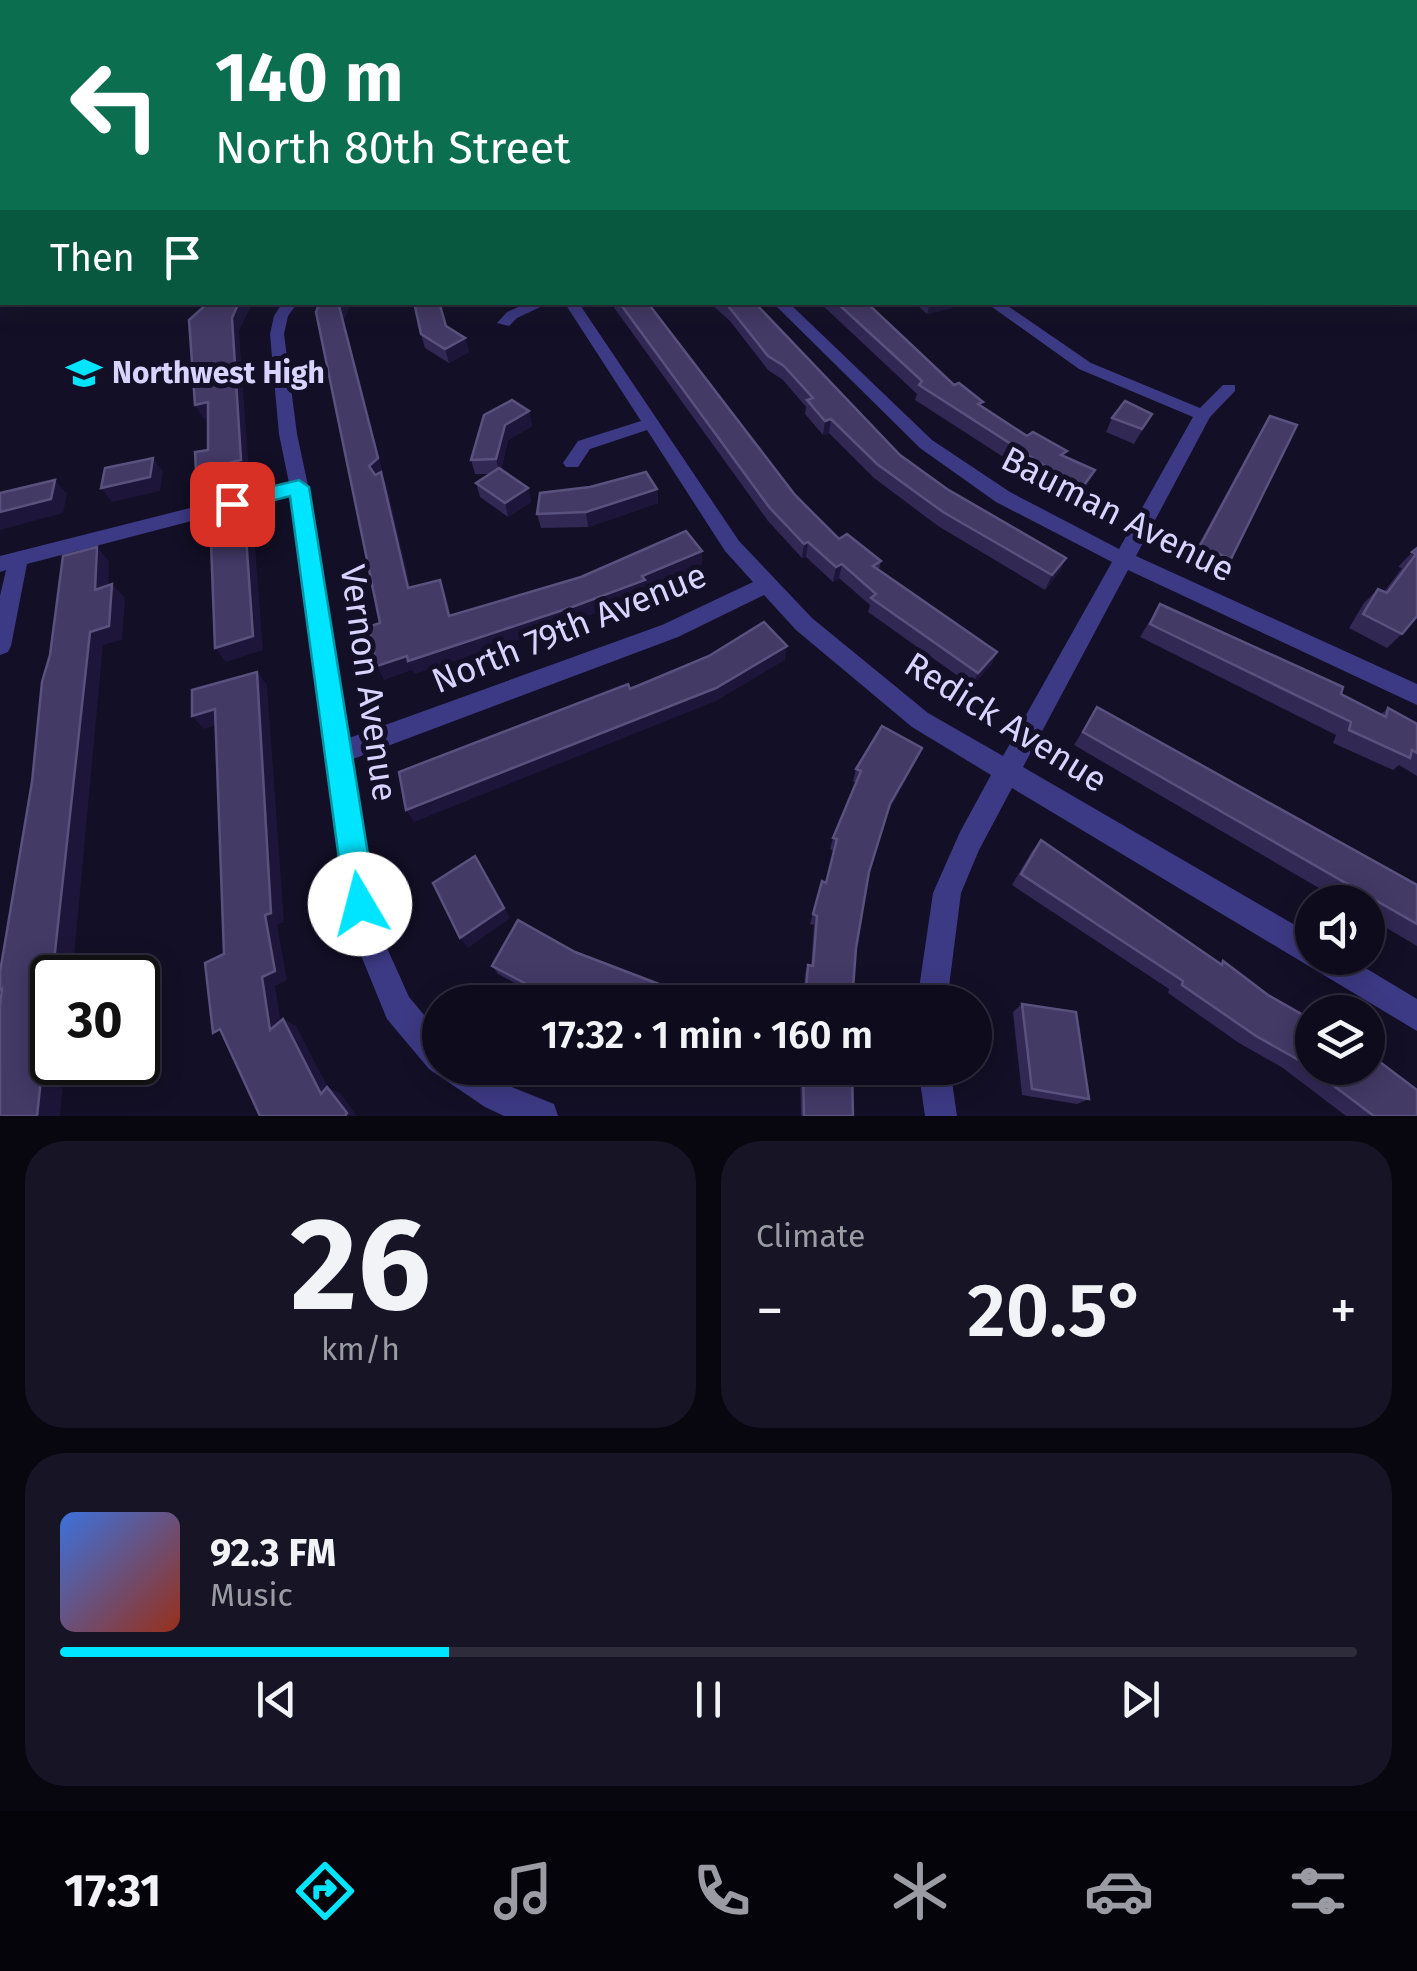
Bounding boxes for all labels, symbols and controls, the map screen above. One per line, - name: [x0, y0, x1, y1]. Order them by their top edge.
- text: 140 m: [215, 36, 404, 120]
- icon: left: [50, 40, 180, 170]
- text: North 80th Street: [215, 121, 570, 175]
- icon: arrive: [155, 230, 210, 285]
- text: Then: [50, 235, 135, 281]
- school or university icon: Northwest High: [65, 354, 103, 392]
- place label: Northwest High: [112, 355, 325, 391]
- street label: Bauman Avenue: [995, 437, 1241, 591]
- pin: [190, 462, 275, 547]
- icon: arrive: [205, 477, 260, 532]
- street label: North 79th Avenue: [426, 554, 712, 702]
- street label: Vernon Avenue: [332, 562, 406, 804]
- street label: Redick Avenue: [897, 643, 1115, 801]
- position arrow: [308, 852, 412, 956]
- map controls: [1295, 885, 1385, 1085]
- button: sound: [1295, 885, 1385, 975]
- speed limit sign: 30: [30, 955, 160, 1085]
- button: layers: [1295, 995, 1385, 1085]
- text: 17:32 · 1 min · 160 m: [541, 1012, 873, 1058]
- text: 26: [290, 1187, 431, 1343]
- text: Climate: [756, 1217, 865, 1255]
- text: 20.5°: [967, 1266, 1146, 1356]
- text: −: [756, 1278, 784, 1344]
- text: +: [1330, 1278, 1357, 1344]
- text: km/h: [321, 1330, 400, 1368]
- text: 92.3 FM: [210, 1530, 336, 1576]
- text: Music: [210, 1576, 293, 1614]
- icon: previous: [249, 1672, 304, 1727]
- icon: pause: [681, 1672, 736, 1727]
- icon: next: [1113, 1672, 1168, 1727]
- icon: directions: [290, 1856, 360, 1926]
- icon: music: [488, 1856, 558, 1926]
- icon: phone: [687, 1856, 757, 1926]
- icon: climate: [885, 1856, 955, 1926]
- icon: car: [1084, 1856, 1154, 1926]
- icon: filters: [1283, 1856, 1353, 1926]
- text: 17:31: [64, 1864, 161, 1918]

